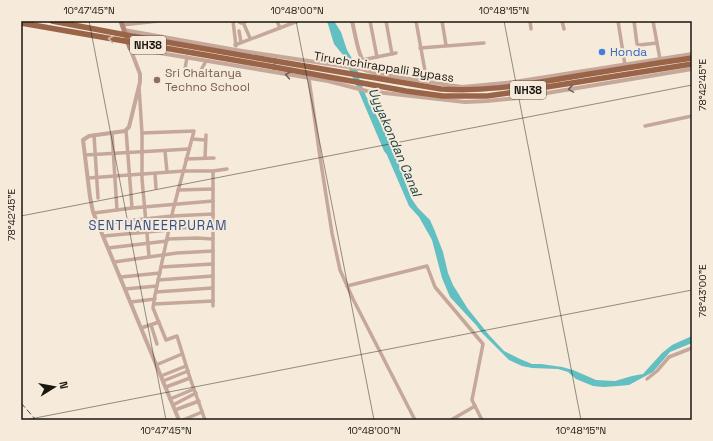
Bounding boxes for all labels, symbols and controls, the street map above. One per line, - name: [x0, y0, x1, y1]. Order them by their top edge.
- text: 10°47'45"N: [63, 4, 115, 17]
- text: 10°48'00"N: [270, 4, 324, 17]
- text: 10°48'15"N: [479, 4, 529, 17]
- one-way arrow: [108, 35, 115, 44]
- road number: NH38: [130, 36, 166, 54]
- place label: Honda: [610, 44, 647, 60]
- marker: Honda: [597, 47, 607, 57]
- street label: Tiruchchirappalli Bypass: [313, 48, 455, 86]
- text: 78°42'45"E: [696, 59, 709, 111]
- place label: Sri Chaitanya Techno School: [165, 65, 250, 95]
- one-way arrow: [285, 71, 291, 80]
- marker: Sri Chaitanya Techno School: [152, 75, 162, 85]
- road number: NH38: [510, 81, 546, 99]
- one-way arrow: [568, 84, 574, 93]
- water label: Uyyakondan Canal: [364, 85, 426, 201]
- text: 78°42'45"E: [5, 189, 18, 241]
- district label: SENTHANEERPURAM: [89, 217, 227, 234]
- text: 78°43'00"E: [696, 264, 709, 318]
- north arrow: [34, 367, 74, 407]
- text: N: [56, 380, 71, 390]
- text: 10°47'45"N: [140, 424, 192, 437]
- text: 10°48'00"N: [347, 424, 401, 437]
- text: 10°48'15"N: [556, 424, 606, 437]

